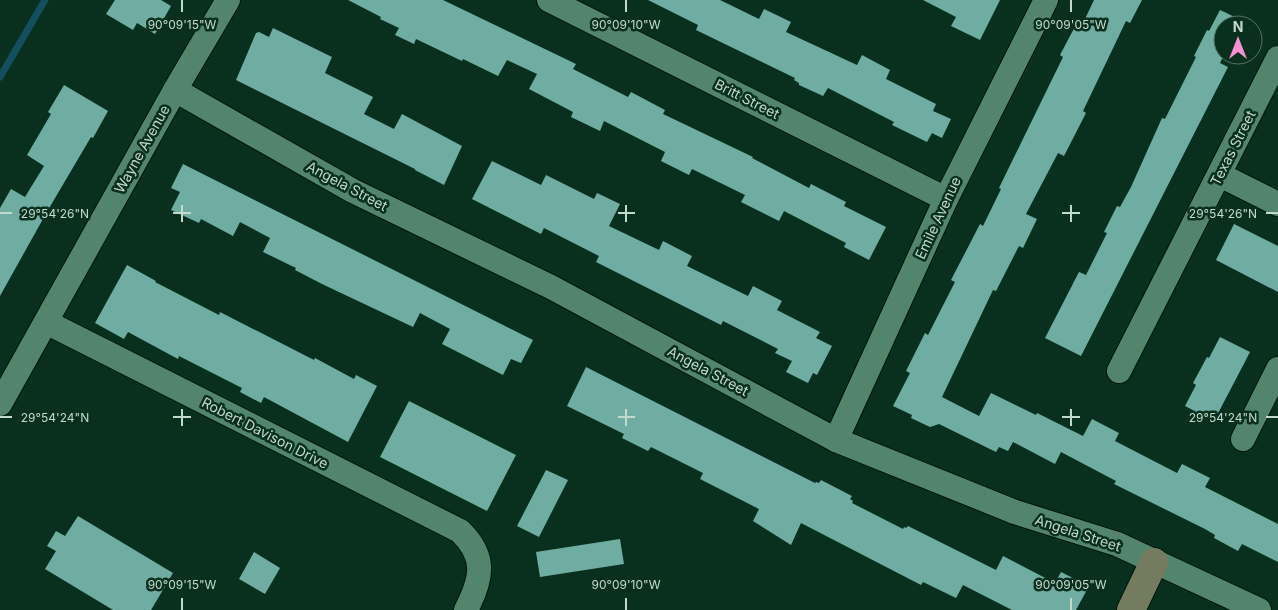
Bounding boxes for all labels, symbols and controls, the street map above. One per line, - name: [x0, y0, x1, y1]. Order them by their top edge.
- north arrow: [1213, 15, 1263, 65]
- text: 90°09'15"W: [148, 17, 217, 32]
- text: 90°09'10"W: [592, 17, 661, 32]
- text: 90°09'05"W: [1035, 17, 1107, 32]
- text: N: [1233, 18, 1243, 35]
- street label: Britt Street: [712, 75, 783, 122]
- street label: Wayne Avenue: [110, 102, 173, 196]
- street label: Texas Street: [1206, 107, 1259, 188]
- street label: Angela Street: [304, 157, 391, 214]
- street label: Emile Avenue: [911, 174, 964, 262]
- text: 29°54'26"N: [21, 206, 89, 221]
- text: 29°54'26"N: [1189, 206, 1257, 221]
- street label: Angela Street: [665, 342, 752, 399]
- street label: Robert Davison Drive: [199, 393, 331, 472]
- text: 29°54'24"N: [21, 410, 89, 425]
- text: 29°54'24"N: [1189, 410, 1257, 425]
- street label: Angela Street: [1033, 511, 1124, 555]
- text: 90°09'15"W: [148, 577, 217, 592]
- text: 90°09'10"W: [592, 577, 661, 592]
- text: 90°09'05"W: [1035, 577, 1107, 592]

